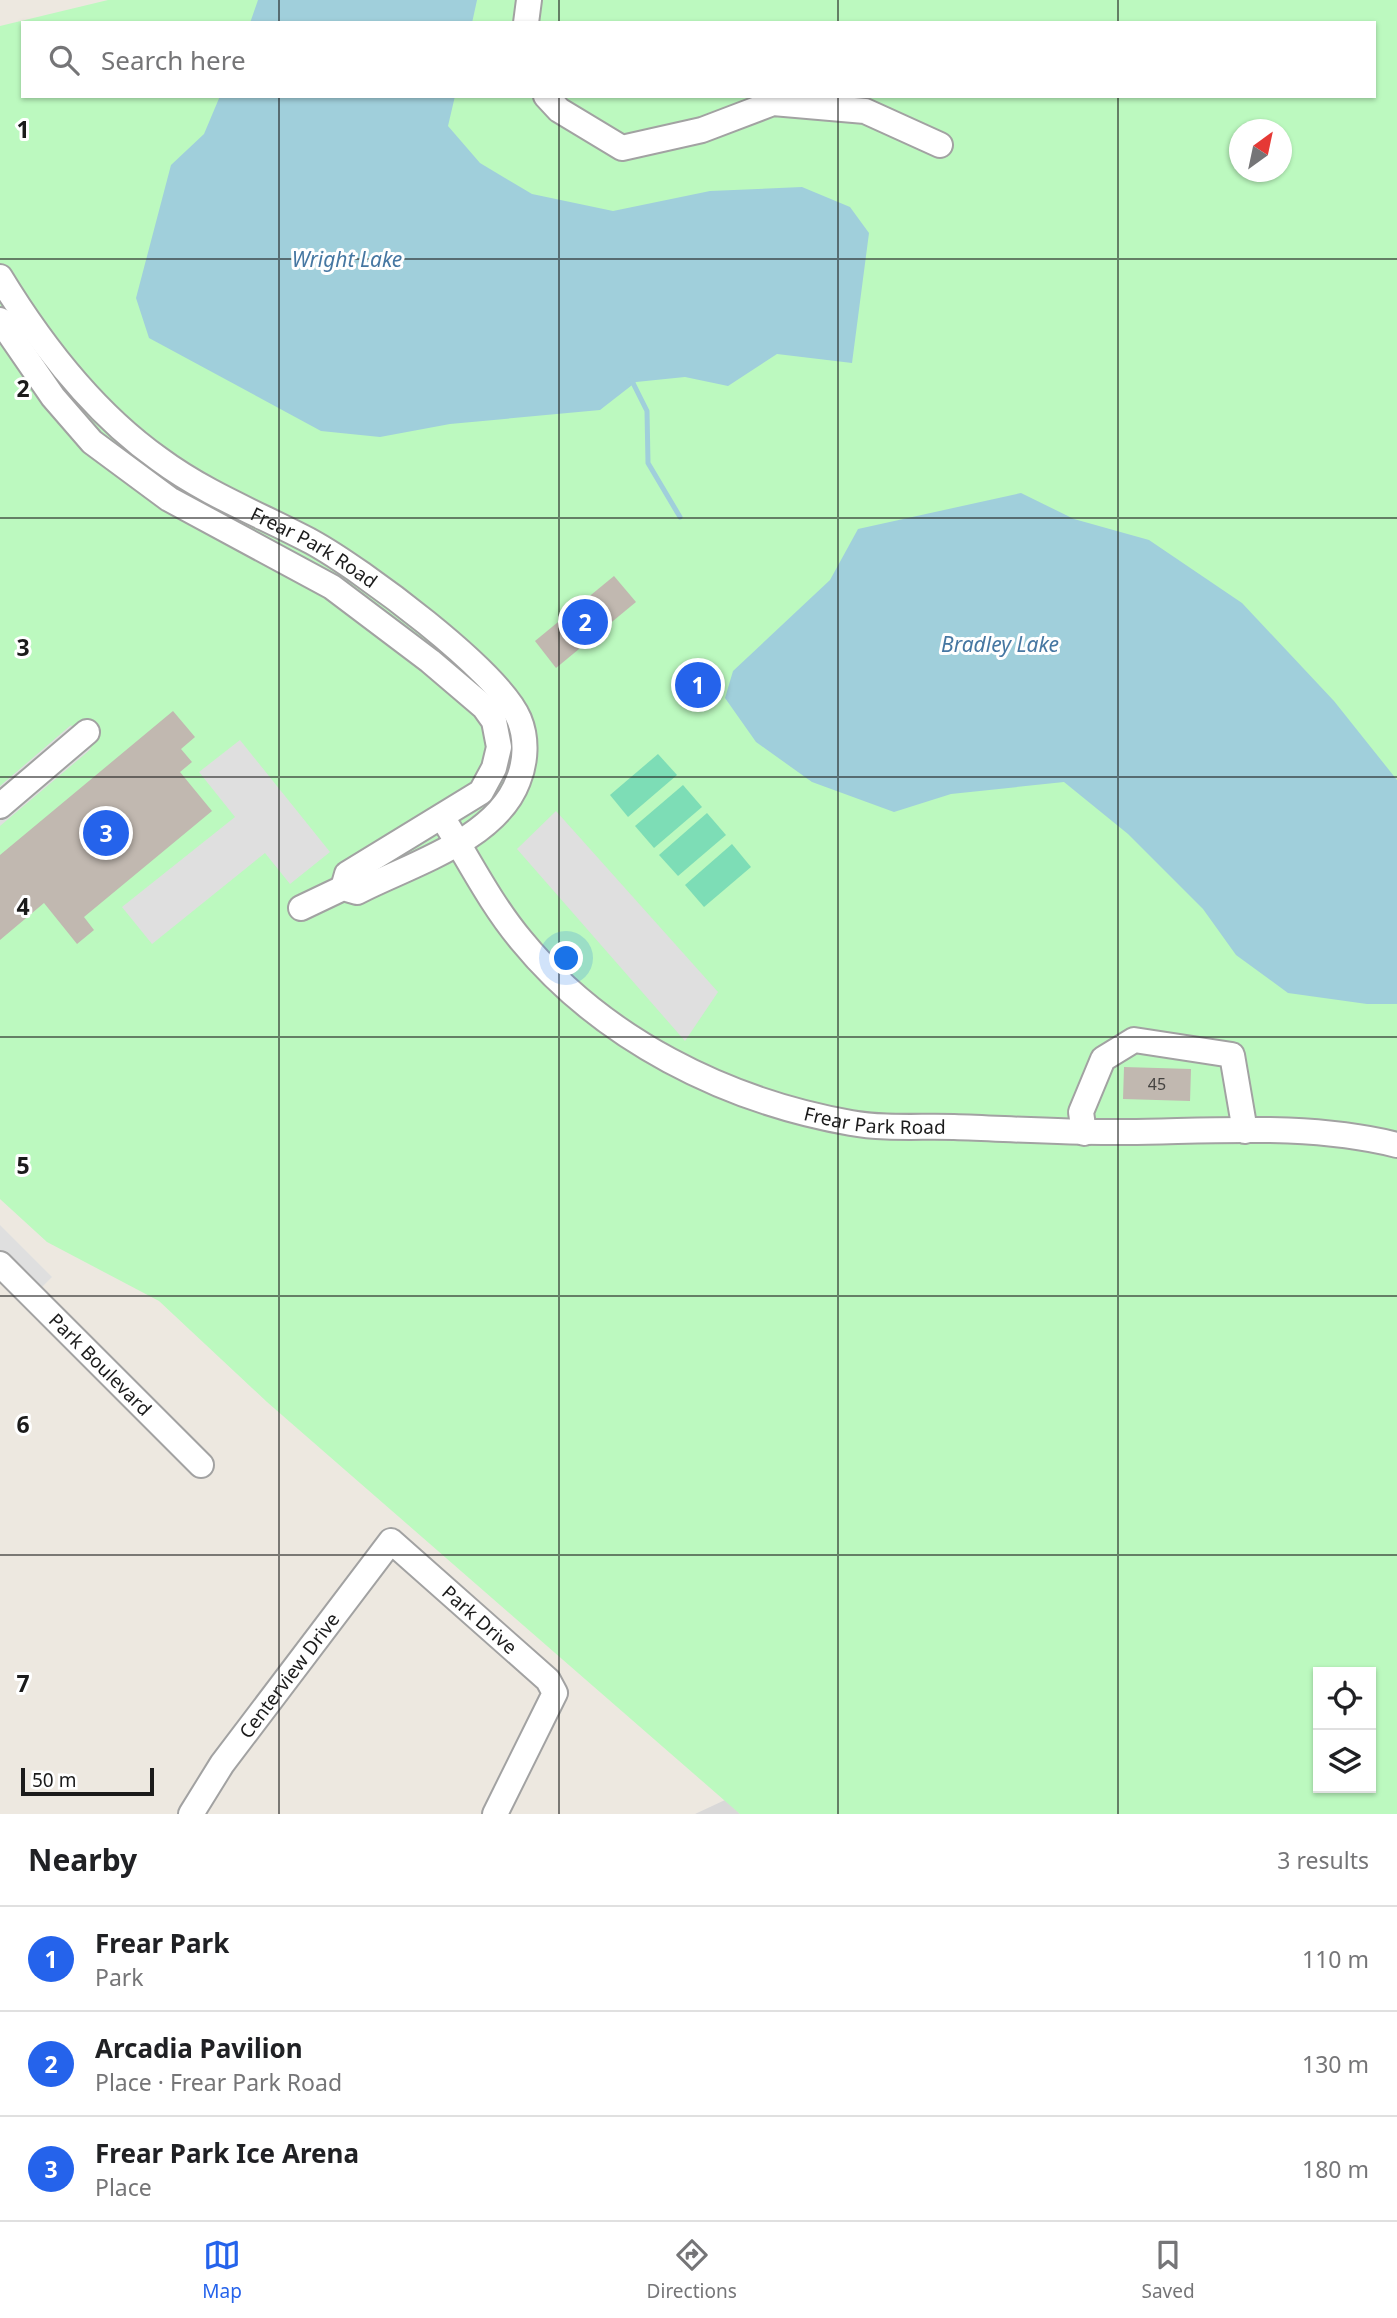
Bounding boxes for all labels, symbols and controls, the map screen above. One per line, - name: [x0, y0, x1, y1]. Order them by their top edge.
- search box: [21, 21, 1376, 98]
- icon: search: [45, 41, 83, 79]
- text: Search here: [101, 42, 246, 78]
- text: 1: [16, 113, 30, 145]
- north arrow: [1229, 119, 1292, 182]
- water label: Wright Lake: [292, 245, 402, 273]
- text: 2: [16, 372, 30, 404]
- street label: Frear Park Road: [246, 501, 383, 594]
- pin: 2: [562, 596, 608, 648]
- water label: Bradley Lake: [941, 630, 1059, 658]
- text: 3: [16, 631, 30, 663]
- pin: 1: [675, 659, 721, 711]
- pin: 3: [83, 807, 129, 859]
- text: 4: [16, 890, 30, 922]
- your location: [549, 941, 583, 975]
- house number: 45: [1148, 1073, 1166, 1095]
- street label: Frear Park Road: [801, 1100, 946, 1140]
- text: 5: [16, 1149, 30, 1181]
- street label: Park Boulevard: [43, 1307, 158, 1422]
- text: 6: [16, 1408, 30, 1440]
- street label: Park Drive: [437, 1579, 523, 1660]
- street label: Centerview Drive: [233, 1607, 345, 1744]
- text: 7: [16, 1667, 30, 1699]
- map controls: [1313, 1667, 1376, 1793]
- button: locate: [1313, 1667, 1376, 1730]
- button: layers: [1313, 1730, 1376, 1793]
- scale bar: [21, 1765, 154, 1797]
- text: 50 m: [32, 1767, 76, 1793]
- text: Nearby: [28, 1839, 137, 1880]
- text: 3 results: [1277, 1844, 1369, 1876]
- text: Frear Park: [95, 1925, 229, 1961]
- text: 1: [44, 1943, 58, 1975]
- text: 110 m: [1302, 1943, 1369, 1975]
- text: Park: [95, 1961, 144, 1993]
- text: Arcadia Pavilion: [95, 2030, 303, 2066]
- text: 2: [44, 2048, 58, 2080]
- text: 130 m: [1302, 2048, 1369, 2080]
- text: Place · Frear Park Road: [95, 2066, 342, 2098]
- text: Frear Park Ice Arena: [95, 2135, 359, 2171]
- text: 3: [44, 2153, 58, 2185]
- text: 180 m: [1302, 2153, 1369, 2185]
- text: Place: [95, 2171, 152, 2203]
- tab: Map: [202, 2236, 242, 2304]
- tab: Directions: [647, 2236, 737, 2304]
- tab: Saved: [1141, 2236, 1195, 2304]

